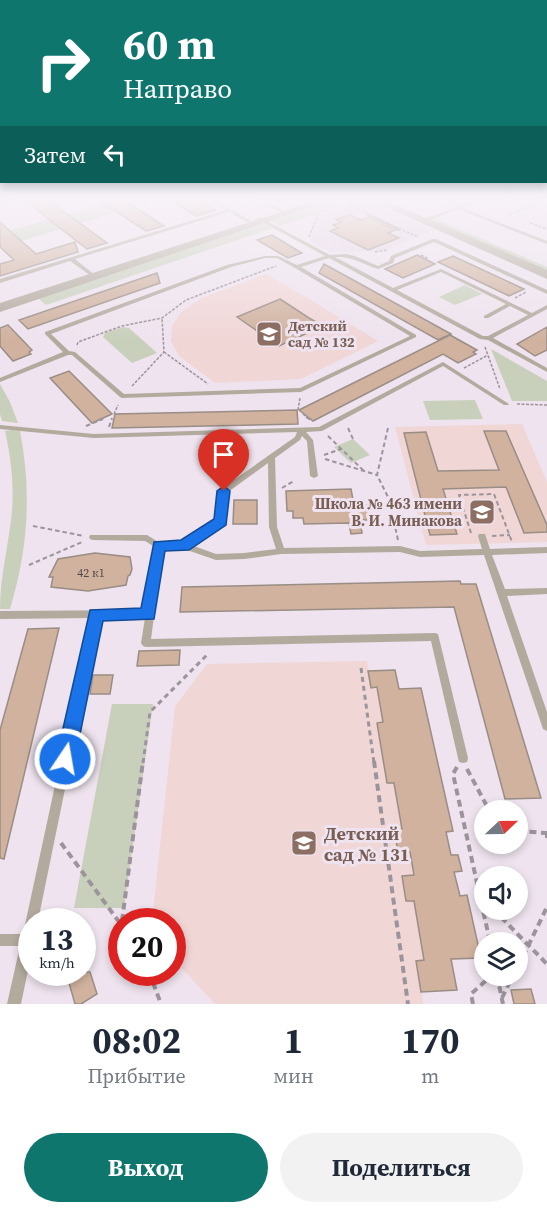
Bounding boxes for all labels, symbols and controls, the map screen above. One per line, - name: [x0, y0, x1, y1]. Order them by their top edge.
- text: 60 m: [123, 15, 216, 73]
- icon: right: [24, 24, 102, 102]
- text: Направо: [123, 70, 232, 107]
- icon: left: [98, 138, 131, 171]
- text: Затем: [24, 140, 86, 170]
- place label: Детский сад № 132: [288, 316, 355, 352]
- school or university icon: Детский сад № 132: [254, 319, 284, 349]
- pin: [198, 429, 249, 491]
- icon: arrive: [207, 438, 240, 471]
- place label: Школа № 463 имени В. И. Минакова: [315, 493, 463, 531]
- school or university icon: Школа № 463 имени В. И. Минакова: [467, 497, 497, 527]
- house number: 42 к1: [77, 565, 105, 581]
- position arrow: [33, 727, 97, 791]
- north arrow: [474, 800, 528, 854]
- map controls: [474, 800, 528, 986]
- place label: Детский сад № 131: [324, 821, 410, 867]
- school or university icon: Детский сад № 131: [289, 828, 319, 858]
- button: sound: [474, 866, 528, 920]
- speed limit sign: 20: [108, 908, 186, 986]
- text: 13: [41, 919, 73, 960]
- button: layers: [474, 932, 528, 986]
- text: km/h: [39, 952, 75, 973]
- text: 08:02: [92, 1016, 181, 1065]
- text: 1: [284, 1016, 303, 1065]
- text: 170: [401, 1016, 460, 1065]
- text: Прибытие: [87, 1062, 186, 1090]
- text: мин: [273, 1062, 314, 1090]
- text: m: [421, 1062, 439, 1090]
- button: Выход: [24, 1133, 268, 1202]
- button: Поделиться: [280, 1133, 523, 1202]

